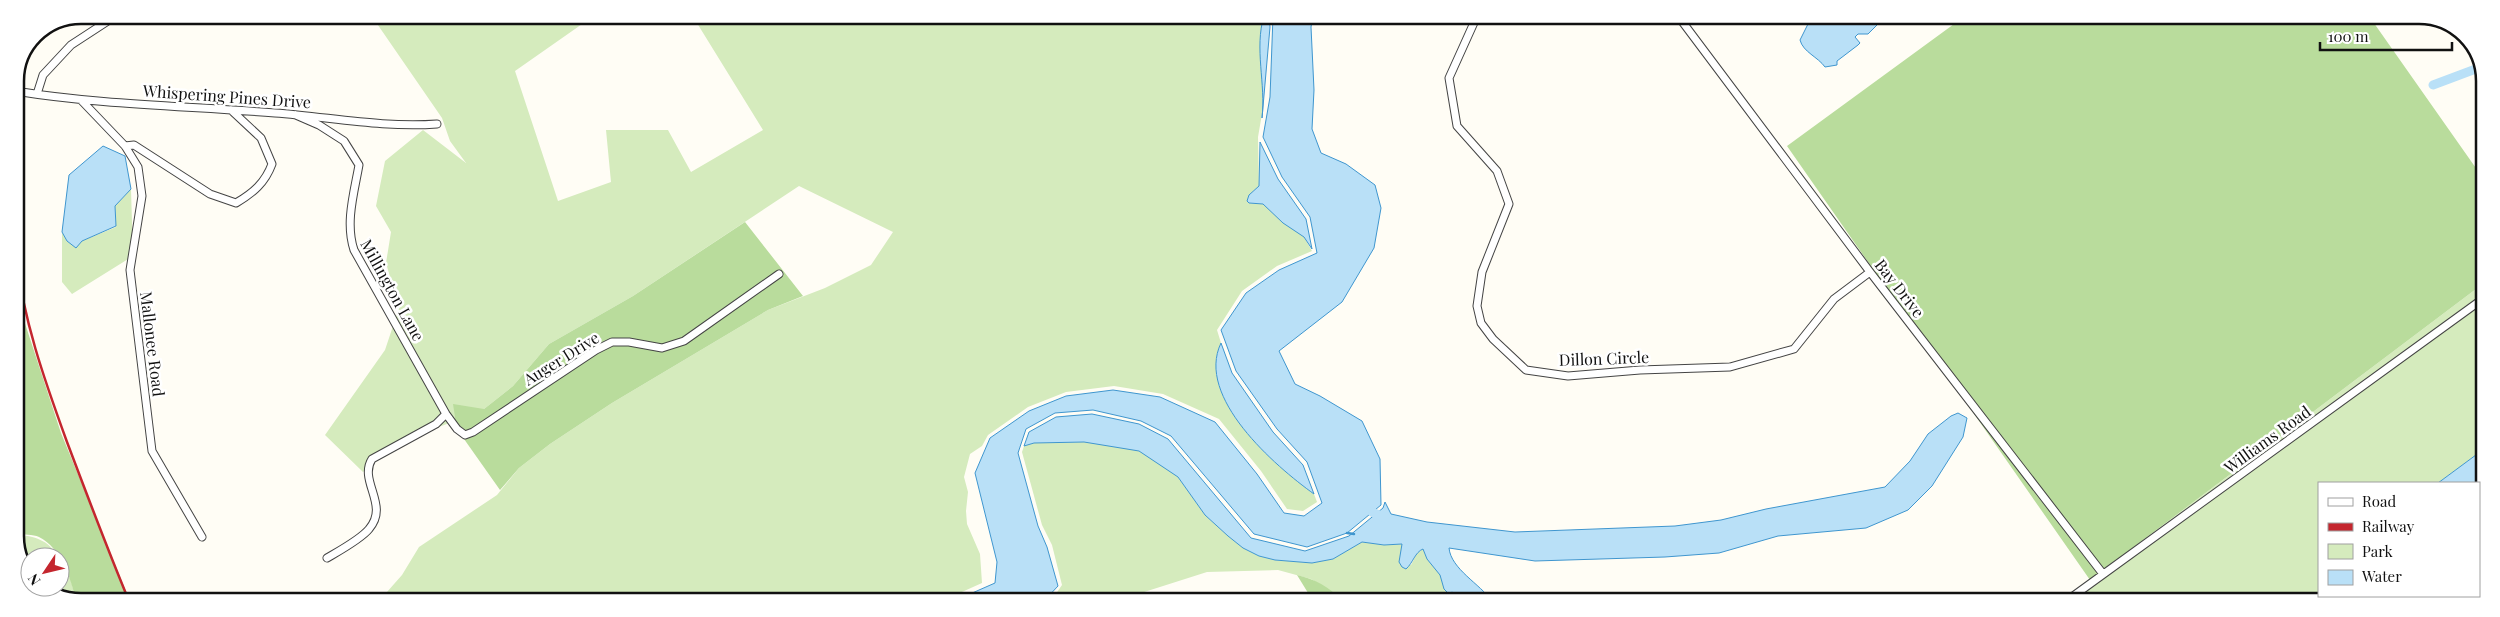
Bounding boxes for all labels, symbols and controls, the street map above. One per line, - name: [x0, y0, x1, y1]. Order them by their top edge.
- scale bar: [2320, 20, 2452, 52]
- text: 100 m: [2328, 26, 2369, 46]
- street label: Whispering Pines Drive: [141, 80, 312, 112]
- street label: Millington Lane: [356, 235, 430, 345]
- street label: Bay Drive: [1871, 254, 1929, 322]
- street label: Mallonee Road: [136, 290, 170, 398]
- street label: Auger Drive: [518, 327, 603, 390]
- street label: Dillon Circle: [1558, 346, 1650, 370]
- street label: Williams Road: [2219, 400, 2315, 478]
- legend: [2318, 482, 2480, 597]
- text: Road: [2362, 491, 2396, 511]
- text: Railway: [2362, 516, 2415, 536]
- text: Park: [2362, 541, 2394, 561]
- north arrow: [20, 547, 70, 597]
- text: Water: [2361, 566, 2402, 586]
- text: N: [23, 570, 45, 589]

